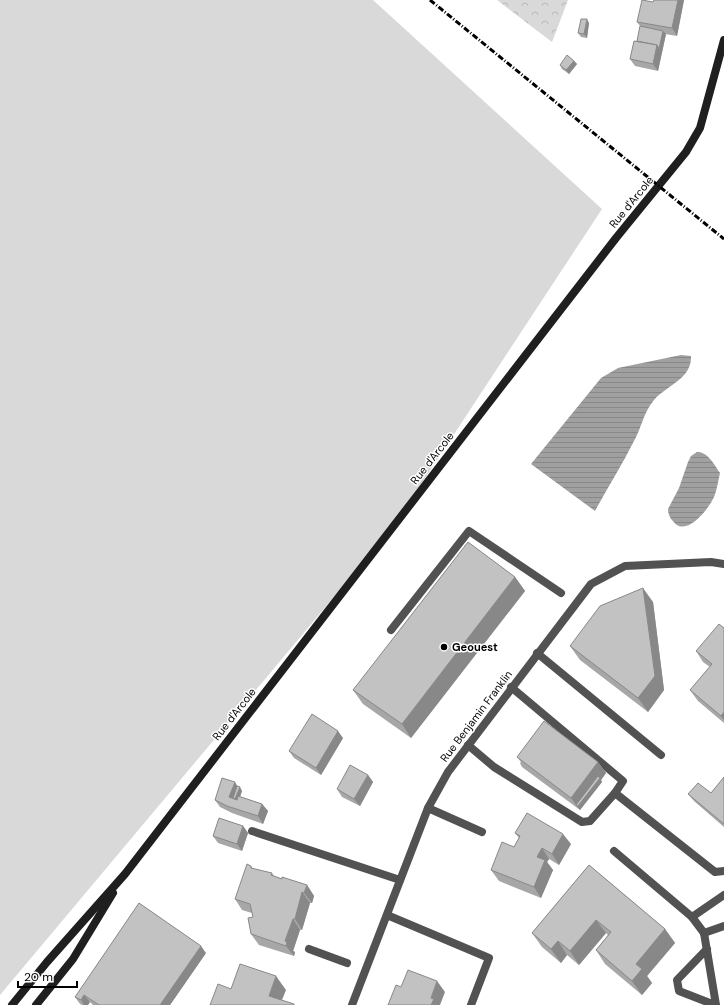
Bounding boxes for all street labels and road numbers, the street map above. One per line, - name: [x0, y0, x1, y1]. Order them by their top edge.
- street label: Rue d'Arcole: [606, 173, 656, 231]
- street label: Rue d'Arcole: [407, 429, 457, 487]
- street label: Rue Benjamin Franklin: [437, 668, 515, 764]
- street label: Rue d'Arcole: [209, 685, 259, 743]

